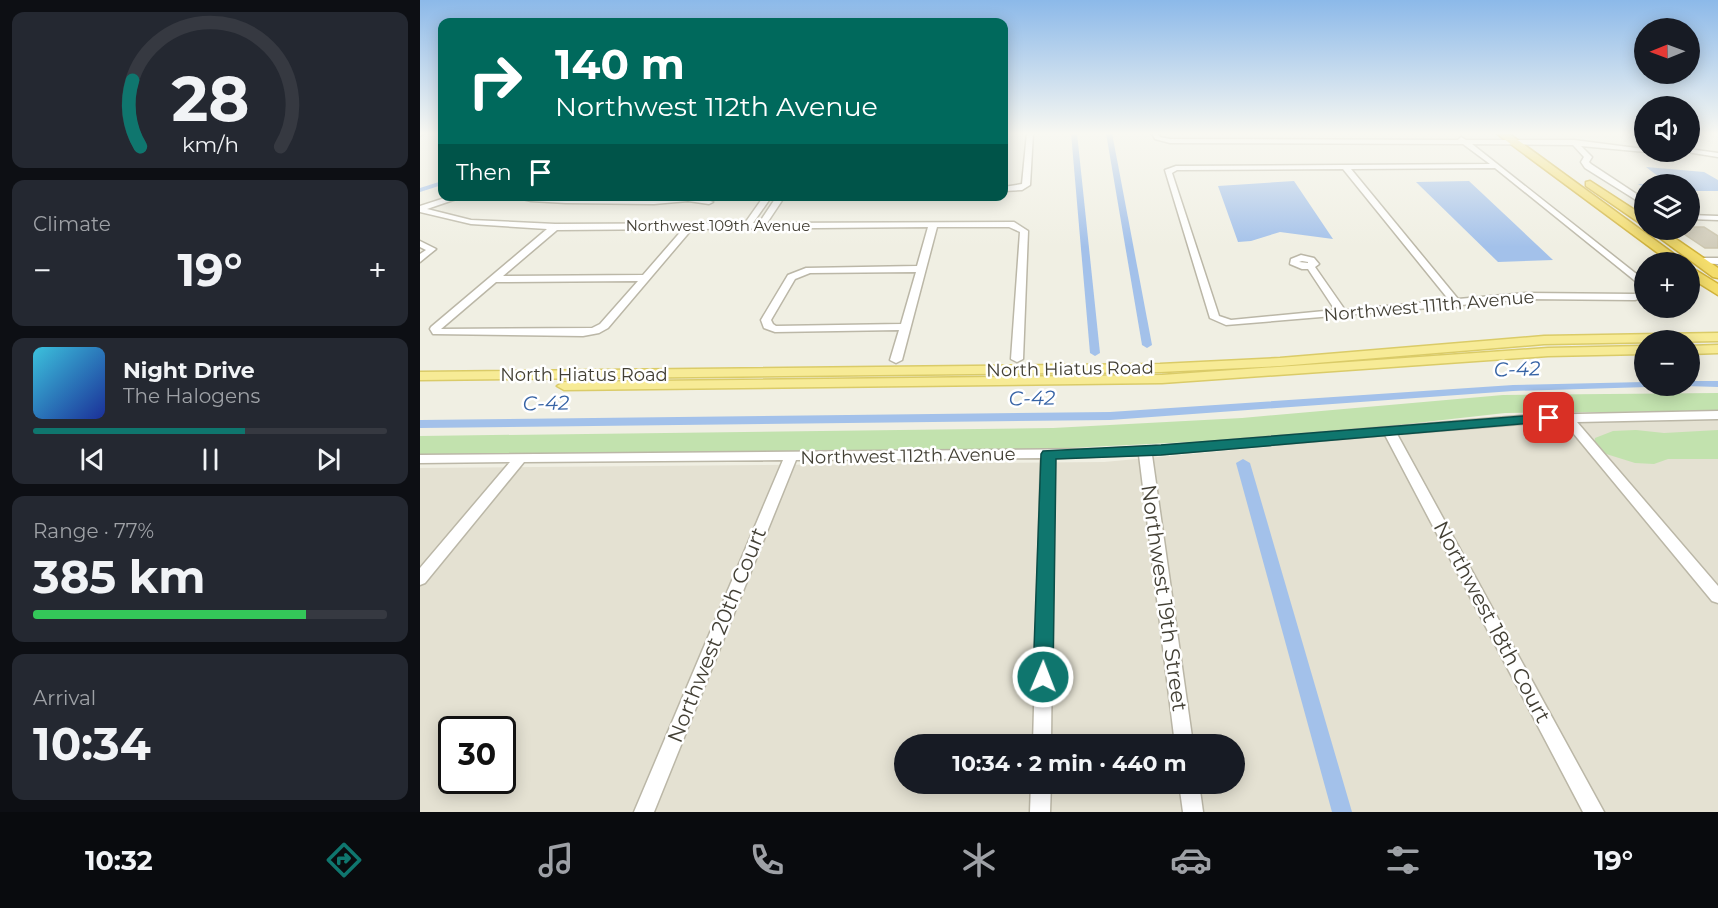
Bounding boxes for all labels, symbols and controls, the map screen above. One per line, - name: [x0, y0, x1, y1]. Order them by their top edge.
- north arrow: [1634, 18, 1700, 84]
- map controls: [1634, 18, 1700, 396]
- text: 140 m: [555, 38, 685, 90]
- icon: right: [456, 42, 534, 120]
- text: 28: [171, 61, 249, 137]
- text: Northwest 112th Avenue: [555, 90, 878, 123]
- button: sound: [1634, 96, 1700, 162]
- text: km/h: [181, 131, 239, 157]
- icon: arrive: [524, 156, 557, 189]
- text: Then: [456, 159, 512, 186]
- button: layers: [1634, 174, 1700, 240]
- text: Climate: [33, 212, 111, 236]
- street label: Northwest 109th Avenue: [626, 216, 810, 235]
- text: 19°: [177, 242, 243, 297]
- text: −: [33, 250, 52, 290]
- text: +: [368, 250, 387, 290]
- button: +: [1634, 252, 1700, 318]
- street label: Northwest 111th Avenue: [1323, 286, 1535, 326]
- button: −: [1634, 330, 1700, 396]
- water label: C-42: [1493, 356, 1541, 382]
- text: Night Drive: [123, 357, 255, 384]
- street label: North Hiatus Road: [986, 357, 1154, 381]
- street label: North Hiatus Road: [500, 364, 668, 386]
- text: The Halogens: [123, 384, 260, 408]
- water label: C-42: [1008, 386, 1056, 410]
- water label: C-42: [522, 391, 570, 415]
- pin: [1523, 392, 1574, 443]
- icon: arrive: [1532, 401, 1565, 434]
- icon: previous: [76, 443, 109, 476]
- icon: pause: [194, 443, 227, 476]
- icon: next: [312, 443, 345, 476]
- street label: Northwest 112th Avenue: [800, 443, 1016, 469]
- street label: Northwest 19th Street: [1136, 483, 1193, 713]
- street label: Northwest 18th Court: [1429, 517, 1556, 727]
- text: Range · 77%: [33, 519, 154, 543]
- street label: Northwest 20th Court: [662, 524, 771, 746]
- text: 385 km: [33, 549, 205, 604]
- position arrow: [1011, 645, 1075, 709]
- text: Arrival: [33, 686, 96, 710]
- text: 10:34: [33, 716, 151, 771]
- speed limit sign: 30: [438, 716, 516, 794]
- text: 10:34 · 2 min · 440 m: [952, 750, 1187, 777]
- icon: directions: [323, 839, 365, 881]
- icon: music: [535, 839, 577, 881]
- icon: phone: [746, 839, 788, 881]
- icon: climate: [958, 839, 1000, 881]
- icon: car: [1170, 839, 1212, 881]
- icon: filters: [1382, 839, 1424, 881]
- text: 10:32: [85, 844, 153, 877]
- text: 19°: [1594, 844, 1633, 877]

